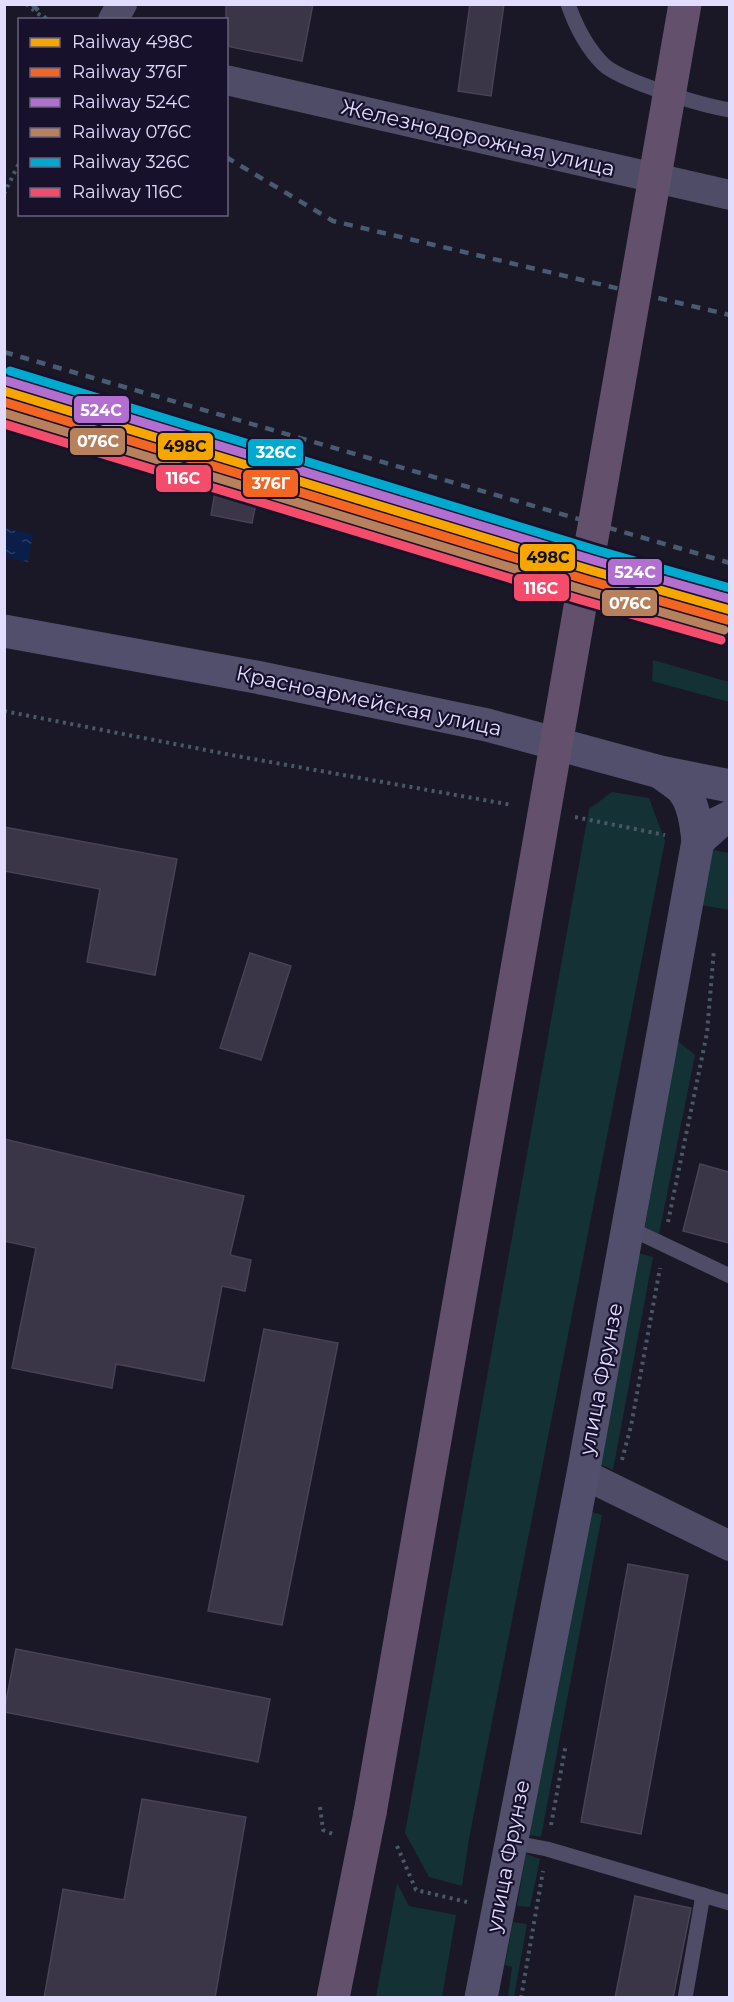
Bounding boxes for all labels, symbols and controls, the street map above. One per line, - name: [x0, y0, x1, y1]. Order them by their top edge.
- legend: [18, 18, 228, 216]
- text: Railway 498С: [72, 31, 193, 53]
- text: Railway 376Г: [72, 61, 188, 83]
- text: Railway 524С: [72, 91, 190, 113]
- street label: Железнодорожная улица: [339, 94, 617, 181]
- text: Railway 076С: [72, 121, 191, 143]
- text: Railway 326С: [72, 151, 190, 173]
- text: Railway 116С: [72, 181, 182, 203]
- line badge: 524С: [73, 395, 130, 424]
- text: 524С: [80, 401, 122, 420]
- line badge: 076С: [69, 427, 126, 456]
- text: 076С: [77, 432, 119, 451]
- line badge: 498С: [157, 432, 214, 461]
- text: 498С: [163, 437, 207, 456]
- line badge: 326С: [247, 438, 304, 467]
- text: 326С: [255, 443, 297, 462]
- line badge: 116С: [155, 464, 212, 493]
- text: 116С: [166, 469, 201, 488]
- line badge: 376Г: [242, 469, 299, 498]
- text: 376Г: [251, 474, 291, 493]
- line badge: 498С: [519, 543, 576, 572]
- text: 498С: [526, 548, 570, 567]
- line badge: 524С: [607, 558, 663, 586]
- text: 524С: [614, 563, 656, 582]
- line badge: 116С: [513, 573, 570, 602]
- text: 116С: [524, 579, 559, 598]
- line badge: 076С: [601, 589, 658, 617]
- text: 076С: [609, 594, 651, 613]
- street label: Красноармейская улица: [234, 660, 504, 741]
- street label: улица Фрунзе: [573, 1301, 628, 1458]
- street label: улица Фрунзе: [480, 1778, 535, 1935]

